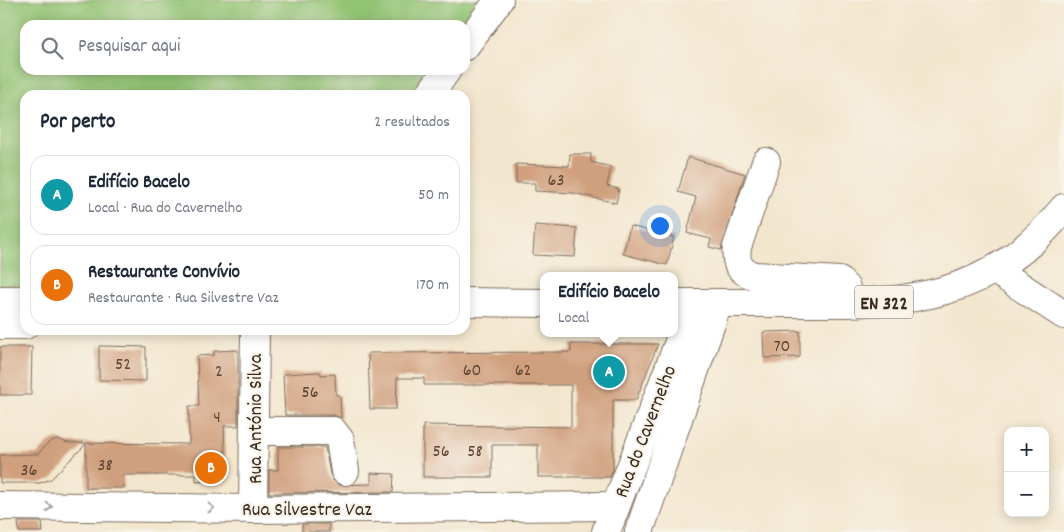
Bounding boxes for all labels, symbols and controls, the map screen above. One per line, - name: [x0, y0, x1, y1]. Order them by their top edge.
- search box: [20, 20, 470, 75]
- icon: search: [38, 34, 66, 62]
- text: Pesquisar aqui: [78, 34, 180, 61]
- text: Por perto: [40, 108, 115, 138]
- text: 2 resultados: [374, 111, 450, 134]
- house number: 63: [548, 169, 564, 194]
- text: Edifício Bacelo: [88, 170, 190, 197]
- text: A: [53, 184, 61, 207]
- text: 50 m: [418, 184, 449, 207]
- text: Local · Rua do Cavernelho: [88, 197, 242, 220]
- your location: [647, 213, 673, 239]
- text: Restaurante Convívio: [88, 260, 240, 287]
- popup: [540, 272, 678, 337]
- text: B: [53, 274, 61, 297]
- text: 170 m: [416, 274, 449, 297]
- text: Edifício Bacelo: [558, 280, 660, 307]
- road number: EN 322: [855, 286, 913, 318]
- text: Restaurante · Rua Silvestre Vaz: [88, 287, 279, 310]
- text: Local: [558, 307, 589, 330]
- house number: 70: [774, 335, 790, 360]
- house number: 52: [115, 353, 131, 378]
- street label: Rua António Silva: [243, 353, 271, 484]
- pin: A: [593, 353, 625, 391]
- house number: 60: [463, 359, 481, 384]
- house number: 62: [515, 359, 531, 384]
- house number: 2: [215, 360, 223, 385]
- street label: Rua do Cavernelho: [609, 362, 685, 502]
- house number: 56: [301, 381, 319, 406]
- house number: 4: [213, 406, 221, 431]
- map controls: [1004, 427, 1049, 517]
- button: +: [1004, 427, 1049, 472]
- house number: 56: [432, 440, 450, 465]
- house number: 58: [467, 440, 483, 465]
- pin: B: [195, 449, 227, 487]
- house number: 38: [97, 454, 113, 479]
- house number: 36: [21, 459, 37, 484]
- button: −: [1004, 472, 1049, 517]
- street label: Rua Silvestre Vaz: [242, 497, 372, 525]
- one-way arrow: [45, 502, 53, 512]
- one-way arrow: [208, 503, 215, 513]

